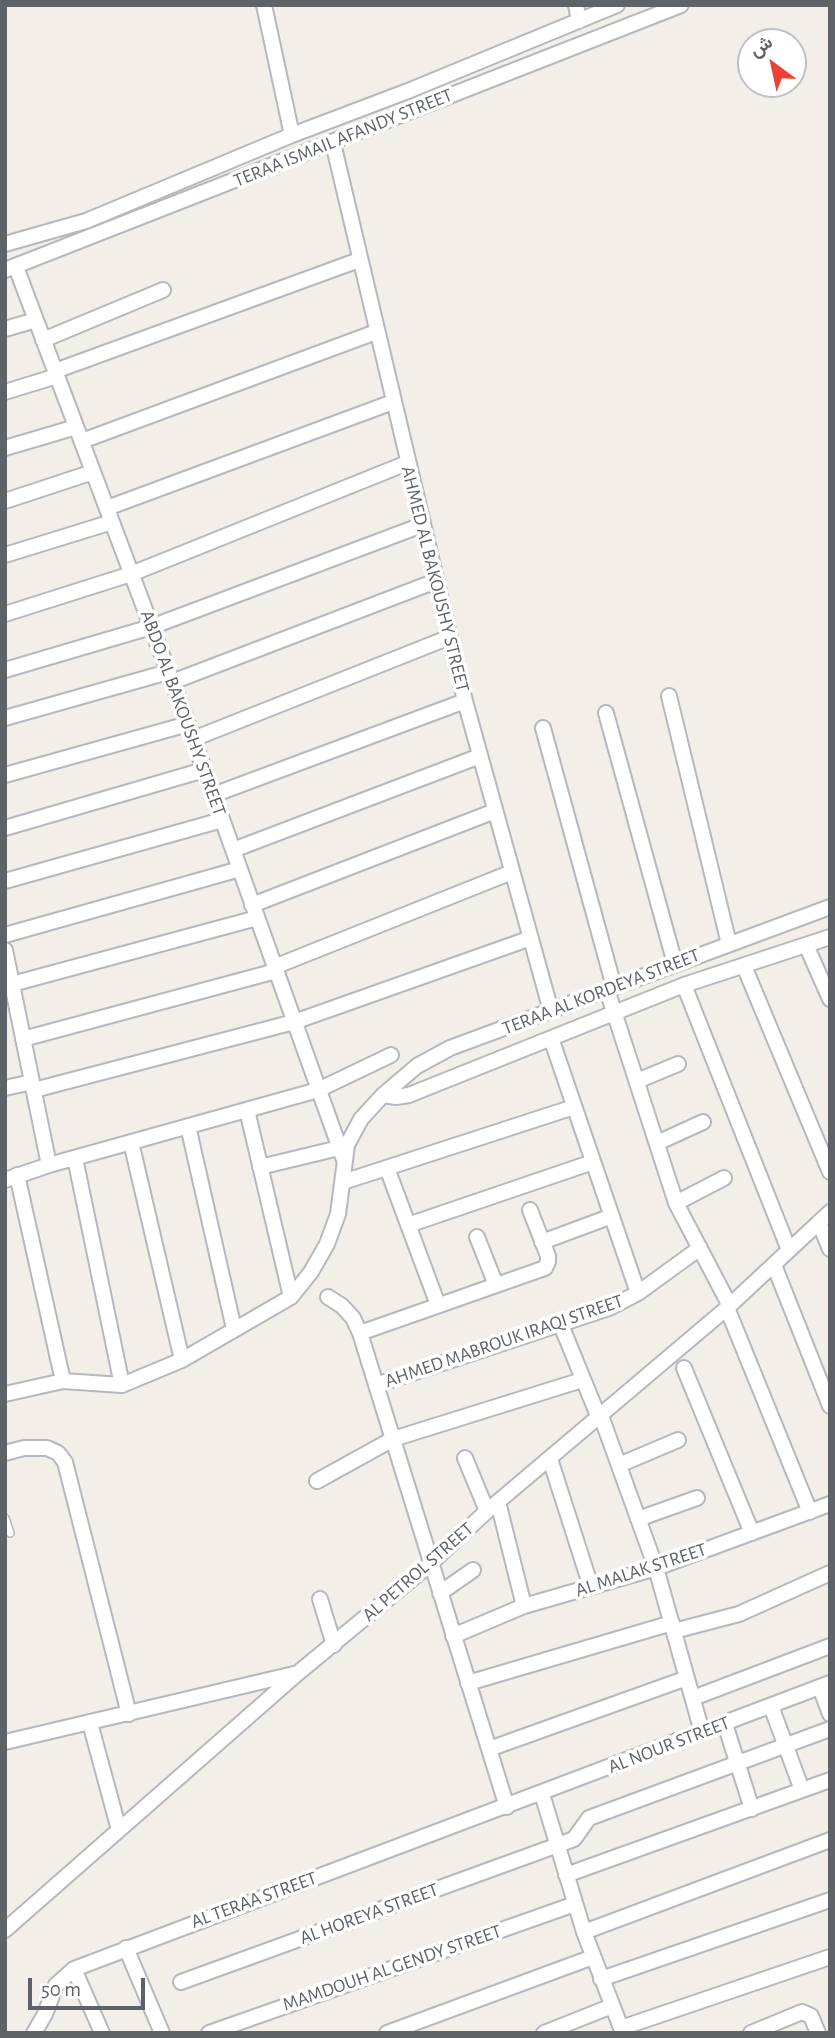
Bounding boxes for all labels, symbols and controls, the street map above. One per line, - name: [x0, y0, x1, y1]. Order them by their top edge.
- north arrow: [737, 28, 807, 98]
- text: ش: [747, 32, 776, 61]
- street label: TERAA ISMAIL AFANDY STREET: [230, 84, 456, 192]
- street label: AHMED AL BAKOUSHY STREET: [396, 464, 474, 694]
- street label: ABDO AL BAKOUSHY STREET: [135, 607, 231, 819]
- street label: TERAA AL KORDEYA STREET: [499, 944, 703, 1040]
- street label: AHMED MABROUK IRAQI STREET: [382, 1289, 626, 1393]
- street label: AL PETROL STREET: [358, 1517, 478, 1627]
- street label: AL MALAK STREET: [573, 1538, 709, 1602]
- street label: AL NOUR STREET: [605, 1711, 733, 1779]
- street label: AL TERAA STREET: [188, 1867, 320, 1933]
- street label: AL HOREYA STREET: [297, 1878, 441, 1950]
- street label: MAMDOUH AL GENDY STREET: [280, 1920, 504, 2016]
- scale bar: [32, 1965, 149, 2009]
- text: 50 m: [41, 1979, 81, 2000]

